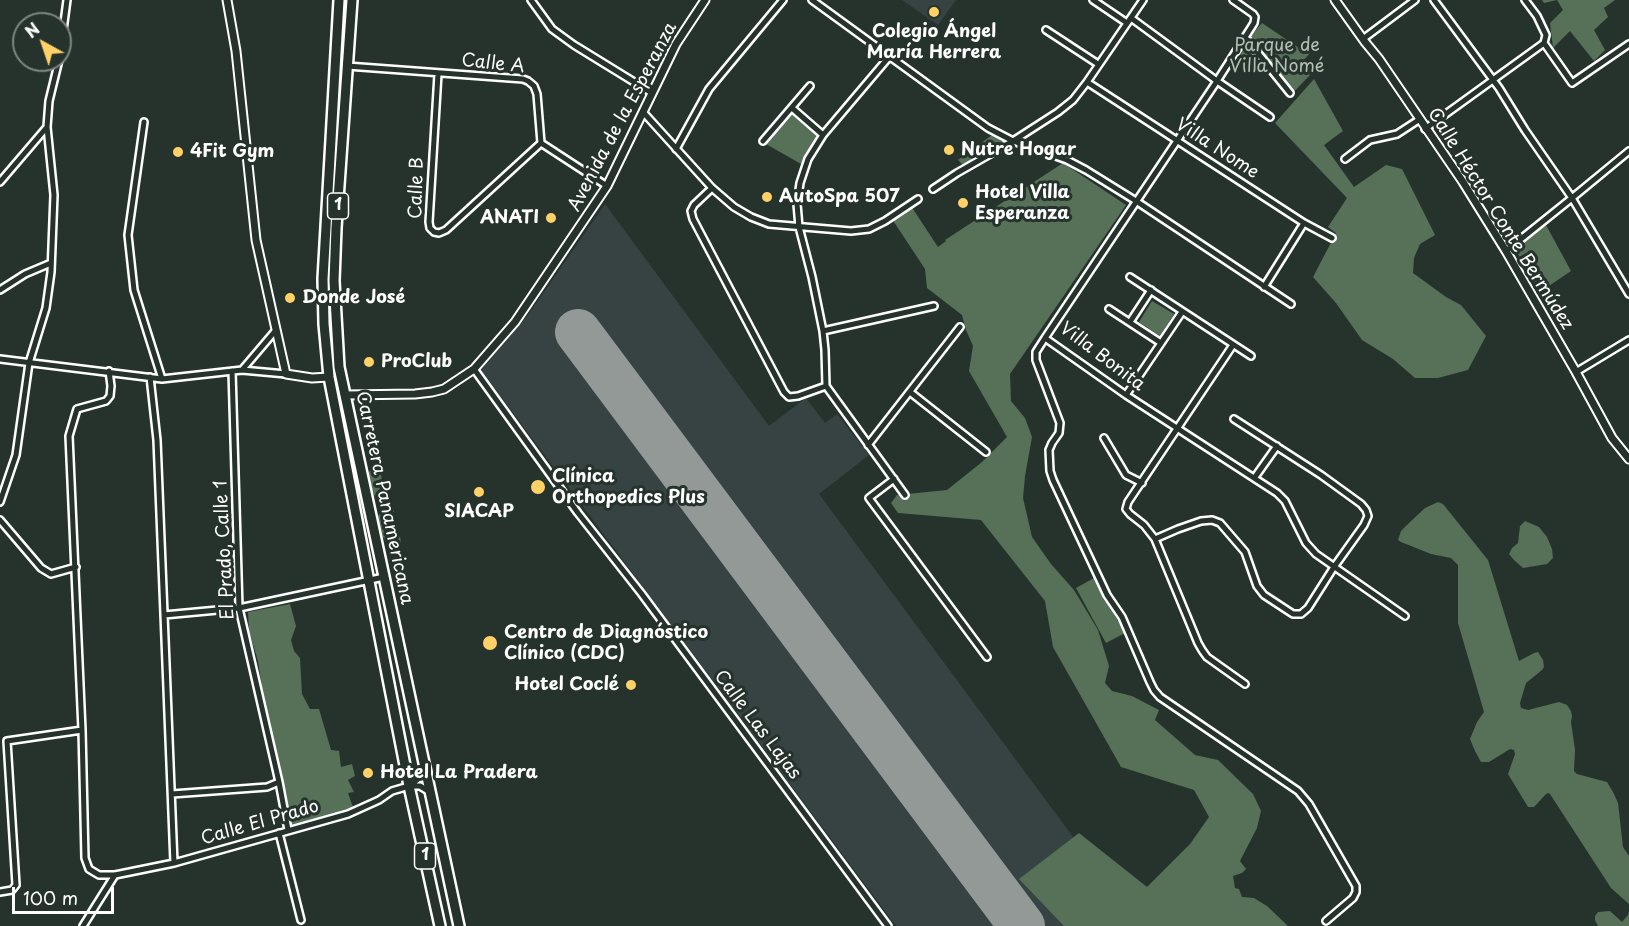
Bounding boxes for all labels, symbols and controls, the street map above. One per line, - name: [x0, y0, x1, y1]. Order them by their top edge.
- marker: Colegio Ángel María Herrera: [927, 5, 941, 19]
- north arrow: [12, 12, 72, 72]
- text: N: [19, 16, 44, 43]
- street label: Avenida de la Esperanza: [564, 19, 682, 215]
- place label: Colegio Ángel María Herrera: [867, 21, 1001, 63]
- park label: Parque de Villa Nomé: [1230, 35, 1324, 78]
- street label: Calle A: [460, 50, 526, 78]
- street label: Calle Héctor Conte Bermúdez: [1423, 104, 1577, 334]
- street label: Villa Nome: [1171, 114, 1263, 184]
- place label: Nutre Hogar: [961, 139, 1076, 161]
- place label: 4Fit Gym: [190, 141, 274, 163]
- marker: Nutre Hogar: [942, 143, 956, 157]
- marker: 4Fit Gym: [171, 145, 185, 159]
- street label: Calle B: [405, 157, 429, 219]
- place label: Hotel Villa Esperanza: [975, 182, 1070, 224]
- place label: AutoSpa 507: [779, 186, 900, 208]
- marker: AutoSpa 507: [760, 190, 774, 204]
- road number: 1: [328, 193, 348, 219]
- marker: Hotel Villa Esperanza: [956, 196, 970, 210]
- place label: ANATI: [480, 207, 539, 229]
- marker: ANATI: [544, 211, 558, 225]
- place label: Donde José: [302, 287, 405, 309]
- marker: Donde José: [283, 291, 297, 305]
- street label: Villa Bonita: [1055, 318, 1149, 396]
- place label: ProClub: [381, 351, 452, 373]
- marker: ProClub: [362, 355, 376, 369]
- street label: Carretera Panamericana: [351, 389, 417, 607]
- place label: Clínica Orthopedics Plus: [552, 466, 705, 508]
- marker: Clínica Orthopedics Plus: [529, 478, 547, 496]
- street label: El Prado, Calle 1: [211, 480, 239, 620]
- marker: SIACAP: [472, 485, 486, 499]
- place label: SIACAP: [444, 501, 514, 523]
- place label: Centro de Diagnóstico Clínico (CDC): [504, 622, 708, 664]
- marker: Centro de Diagnóstico Clínico (CDC): [481, 634, 499, 652]
- street label: Calle Las Lajas: [709, 666, 805, 784]
- place label: Hotel Coclé: [515, 674, 619, 696]
- marker: Hotel Coclé: [624, 678, 638, 692]
- place label: Hotel La Pradera: [380, 762, 538, 784]
- marker: Hotel La Pradera: [361, 766, 375, 780]
- street label: Calle El Prado: [199, 796, 321, 850]
- road number: 1: [414, 843, 436, 869]
- scale bar: [15, 875, 117, 913]
- text: 100 m: [23, 884, 78, 911]

